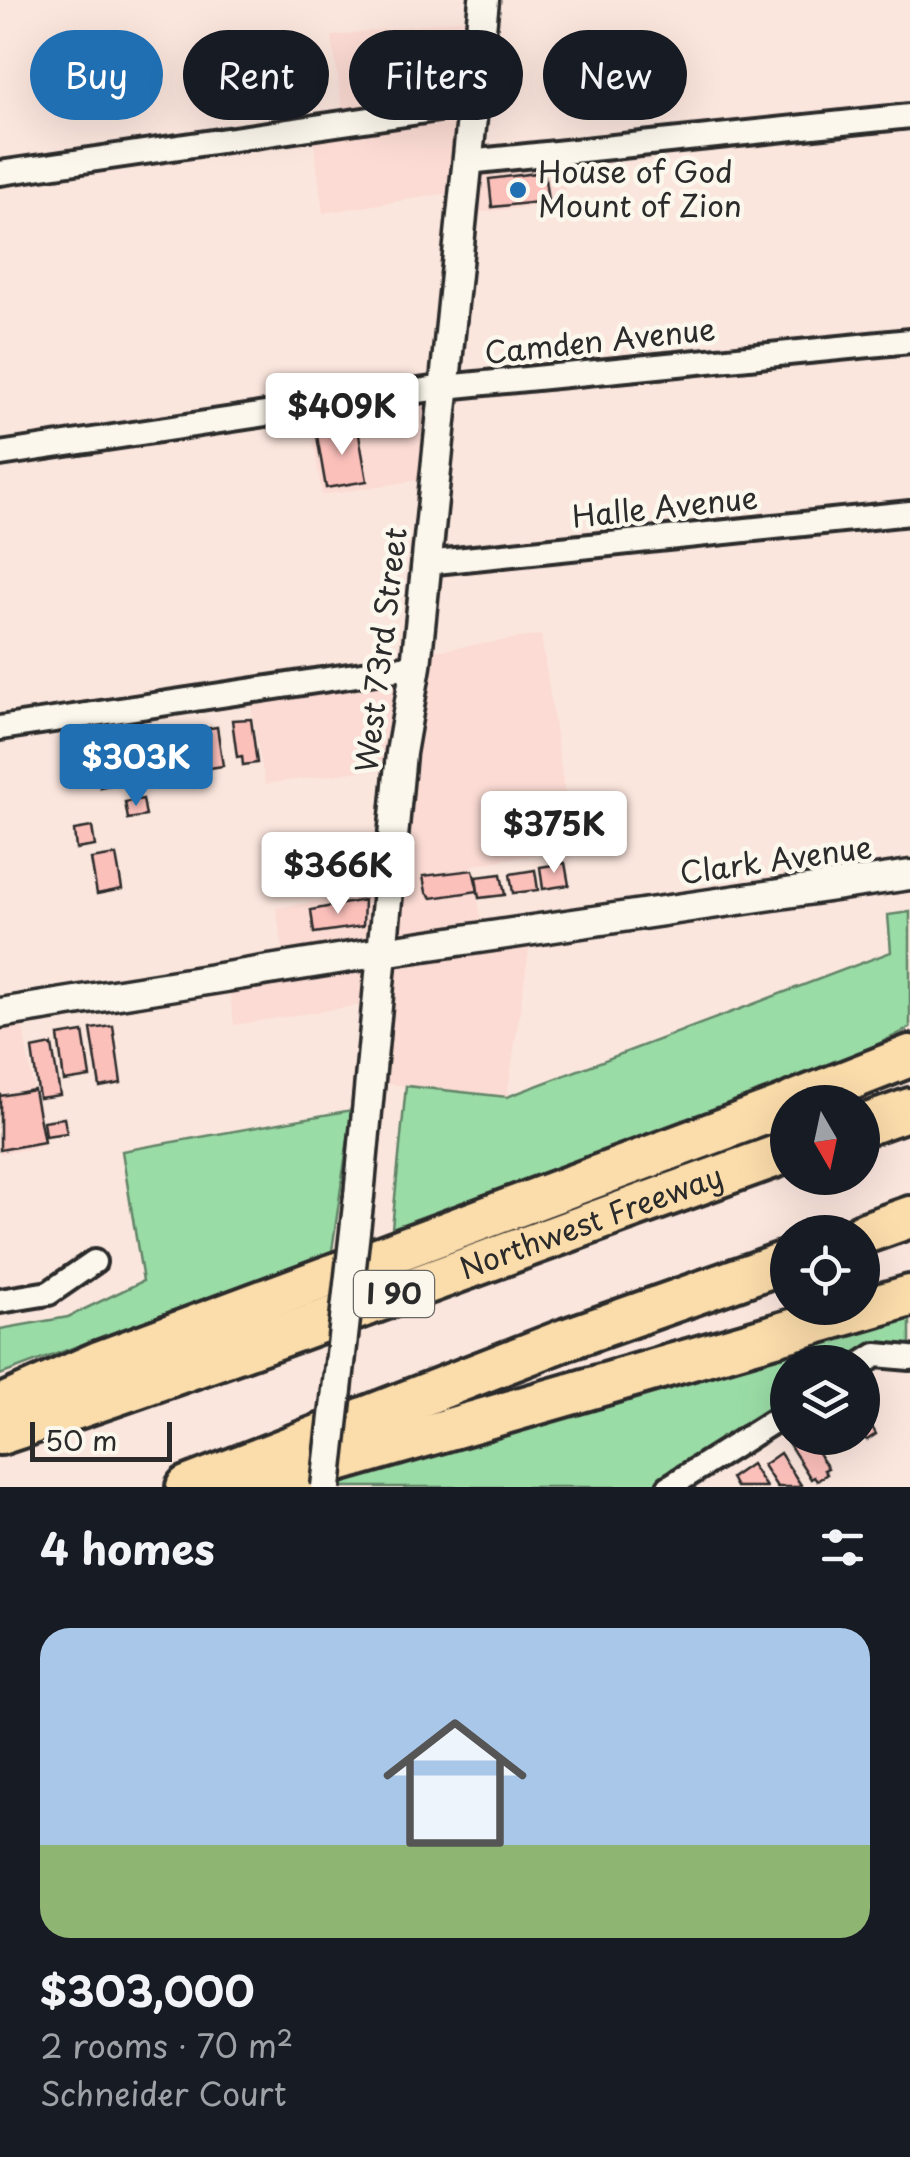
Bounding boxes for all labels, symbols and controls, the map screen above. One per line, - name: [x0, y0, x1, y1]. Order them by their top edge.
- chip: Buy: [30, 30, 163, 120]
- chip: Rent: [183, 30, 329, 120]
- chip: Filters: [349, 30, 523, 120]
- chip: New: [543, 30, 687, 120]
- place label: House of God Mount of Zion: [538, 148, 742, 227]
- marker: House of God Mount of Zion: [507, 179, 529, 201]
- street label: Camden Avenue: [482, 305, 717, 374]
- pin: $409K: [272, 373, 412, 458]
- text: $409K: [288, 381, 396, 429]
- street label: Halle Avenue: [570, 473, 760, 538]
- street label: West 73rd Street: [342, 525, 417, 775]
- pin: $303K: [66, 724, 206, 809]
- text: $303K: [82, 732, 190, 780]
- pin: $375K: [484, 791, 624, 876]
- text: $375K: [503, 799, 605, 847]
- street label: Clark Avenue: [677, 823, 875, 894]
- pin: $366K: [268, 832, 408, 917]
- text: $366K: [284, 840, 393, 888]
- north arrow: [770, 1085, 880, 1195]
- map controls: [770, 1085, 880, 1455]
- street label: Northwest Freeway: [453, 1152, 728, 1289]
- button: locate: [770, 1215, 880, 1325]
- road number: I 90: [354, 1271, 434, 1317]
- button: layers: [770, 1345, 880, 1455]
- scale bar: [30, 1417, 172, 1462]
- text: 50 m: [45, 1418, 118, 1461]
- text: 4 homes: [40, 1516, 215, 1579]
- icon: filters: [815, 1520, 870, 1575]
- icon: home: [365, 1693, 545, 1873]
- text: $303,000: [40, 1958, 255, 2021]
- text: 2 rooms · 70 m²: [40, 2021, 293, 2069]
- text: Schneider Court: [40, 2069, 286, 2117]

